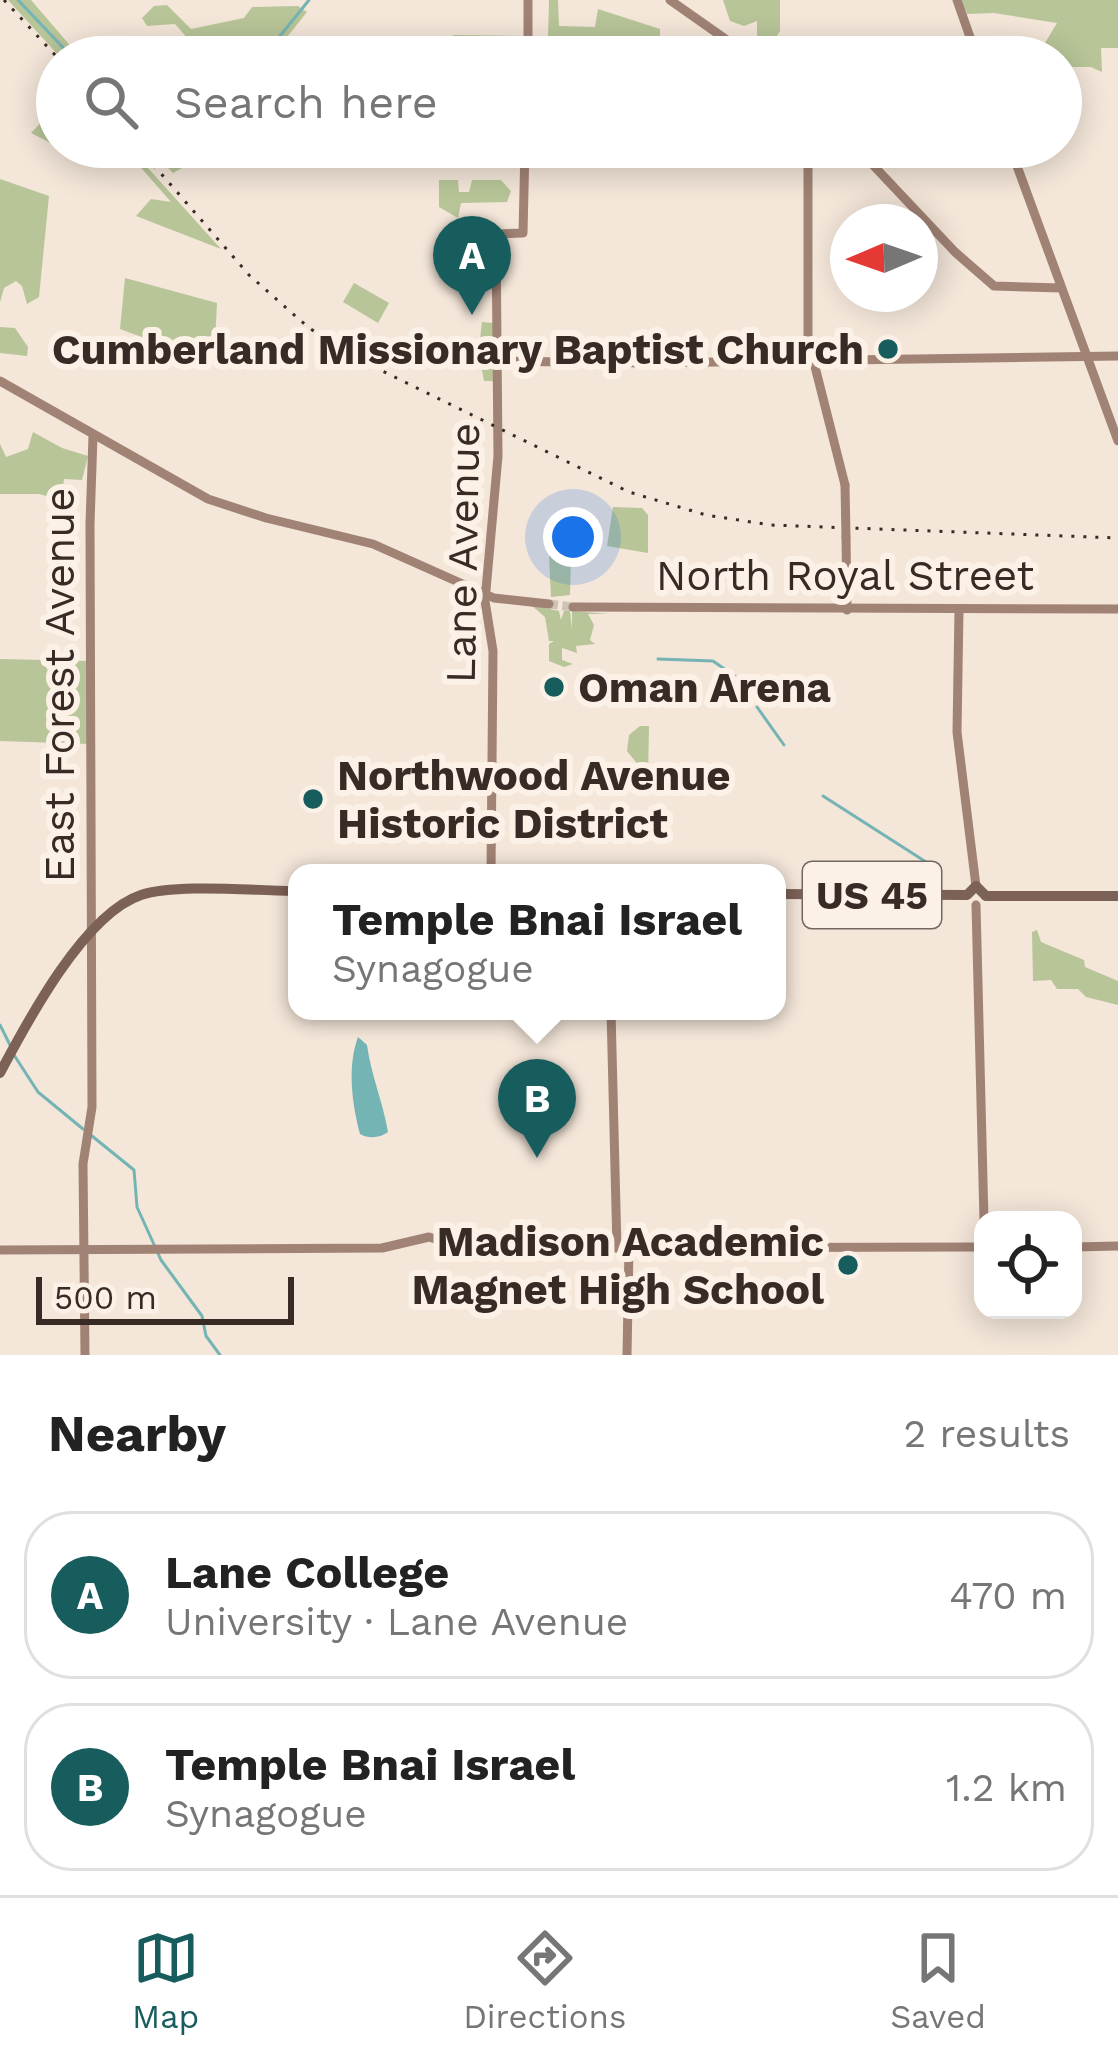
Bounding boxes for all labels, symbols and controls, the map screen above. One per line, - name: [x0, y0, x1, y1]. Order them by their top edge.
- search box: [36, 36, 1082, 168]
- icon: search: [78, 69, 144, 135]
- text: Search here: [174, 76, 438, 129]
- north arrow: [830, 204, 938, 312]
- pin: A: [433, 216, 511, 315]
- place label: Cumberland Missionary Baptist Church: [52, 325, 864, 374]
- marker: Cumberland Missionary Baptist Church: [875, 336, 901, 362]
- street label: Lane Avenue: [436, 422, 489, 684]
- street label: East Forest Avenue: [35, 488, 84, 882]
- your location: [543, 507, 603, 567]
- street label: North Royal Street: [656, 551, 1034, 600]
- place label: Oman Arena: [578, 663, 831, 712]
- marker: Oman Arena: [541, 674, 567, 700]
- place label: Northwood Avenue Historic District: [337, 751, 731, 848]
- marker: Northwood Avenue Historic District: [300, 786, 326, 812]
- road number: US 45: [803, 862, 941, 928]
- popup: [288, 864, 786, 1020]
- text: Temple Bnai Israel: [332, 893, 742, 946]
- text: Synagogue: [332, 946, 534, 991]
- pin: B: [498, 1059, 576, 1158]
- map controls: [974, 1211, 1082, 1319]
- button: locate: [974, 1211, 1082, 1319]
- place label: Madison Academic Magnet High School: [411, 1217, 824, 1314]
- marker: Madison Academic Magnet High School: [835, 1252, 861, 1278]
- scale bar: [36, 1271, 294, 1324]
- text: 500 m: [54, 1278, 157, 1317]
- text: Nearby: [48, 1404, 226, 1463]
- text: 2 results: [904, 1411, 1070, 1456]
- text: Lane College: [165, 1546, 449, 1599]
- text: A: [77, 1573, 103, 1618]
- text: 470 m: [949, 1573, 1067, 1618]
- text: University · Lane Avenue: [165, 1599, 628, 1644]
- text: Temple Bnai Israel: [165, 1738, 575, 1791]
- text: B: [77, 1765, 103, 1810]
- text: 1.2 km: [946, 1765, 1067, 1810]
- text: Synagogue: [165, 1791, 367, 1836]
- tab: Map: [132, 1925, 199, 2036]
- tab: Directions: [463, 1925, 626, 2036]
- tab: Saved: [890, 1925, 986, 2036]

